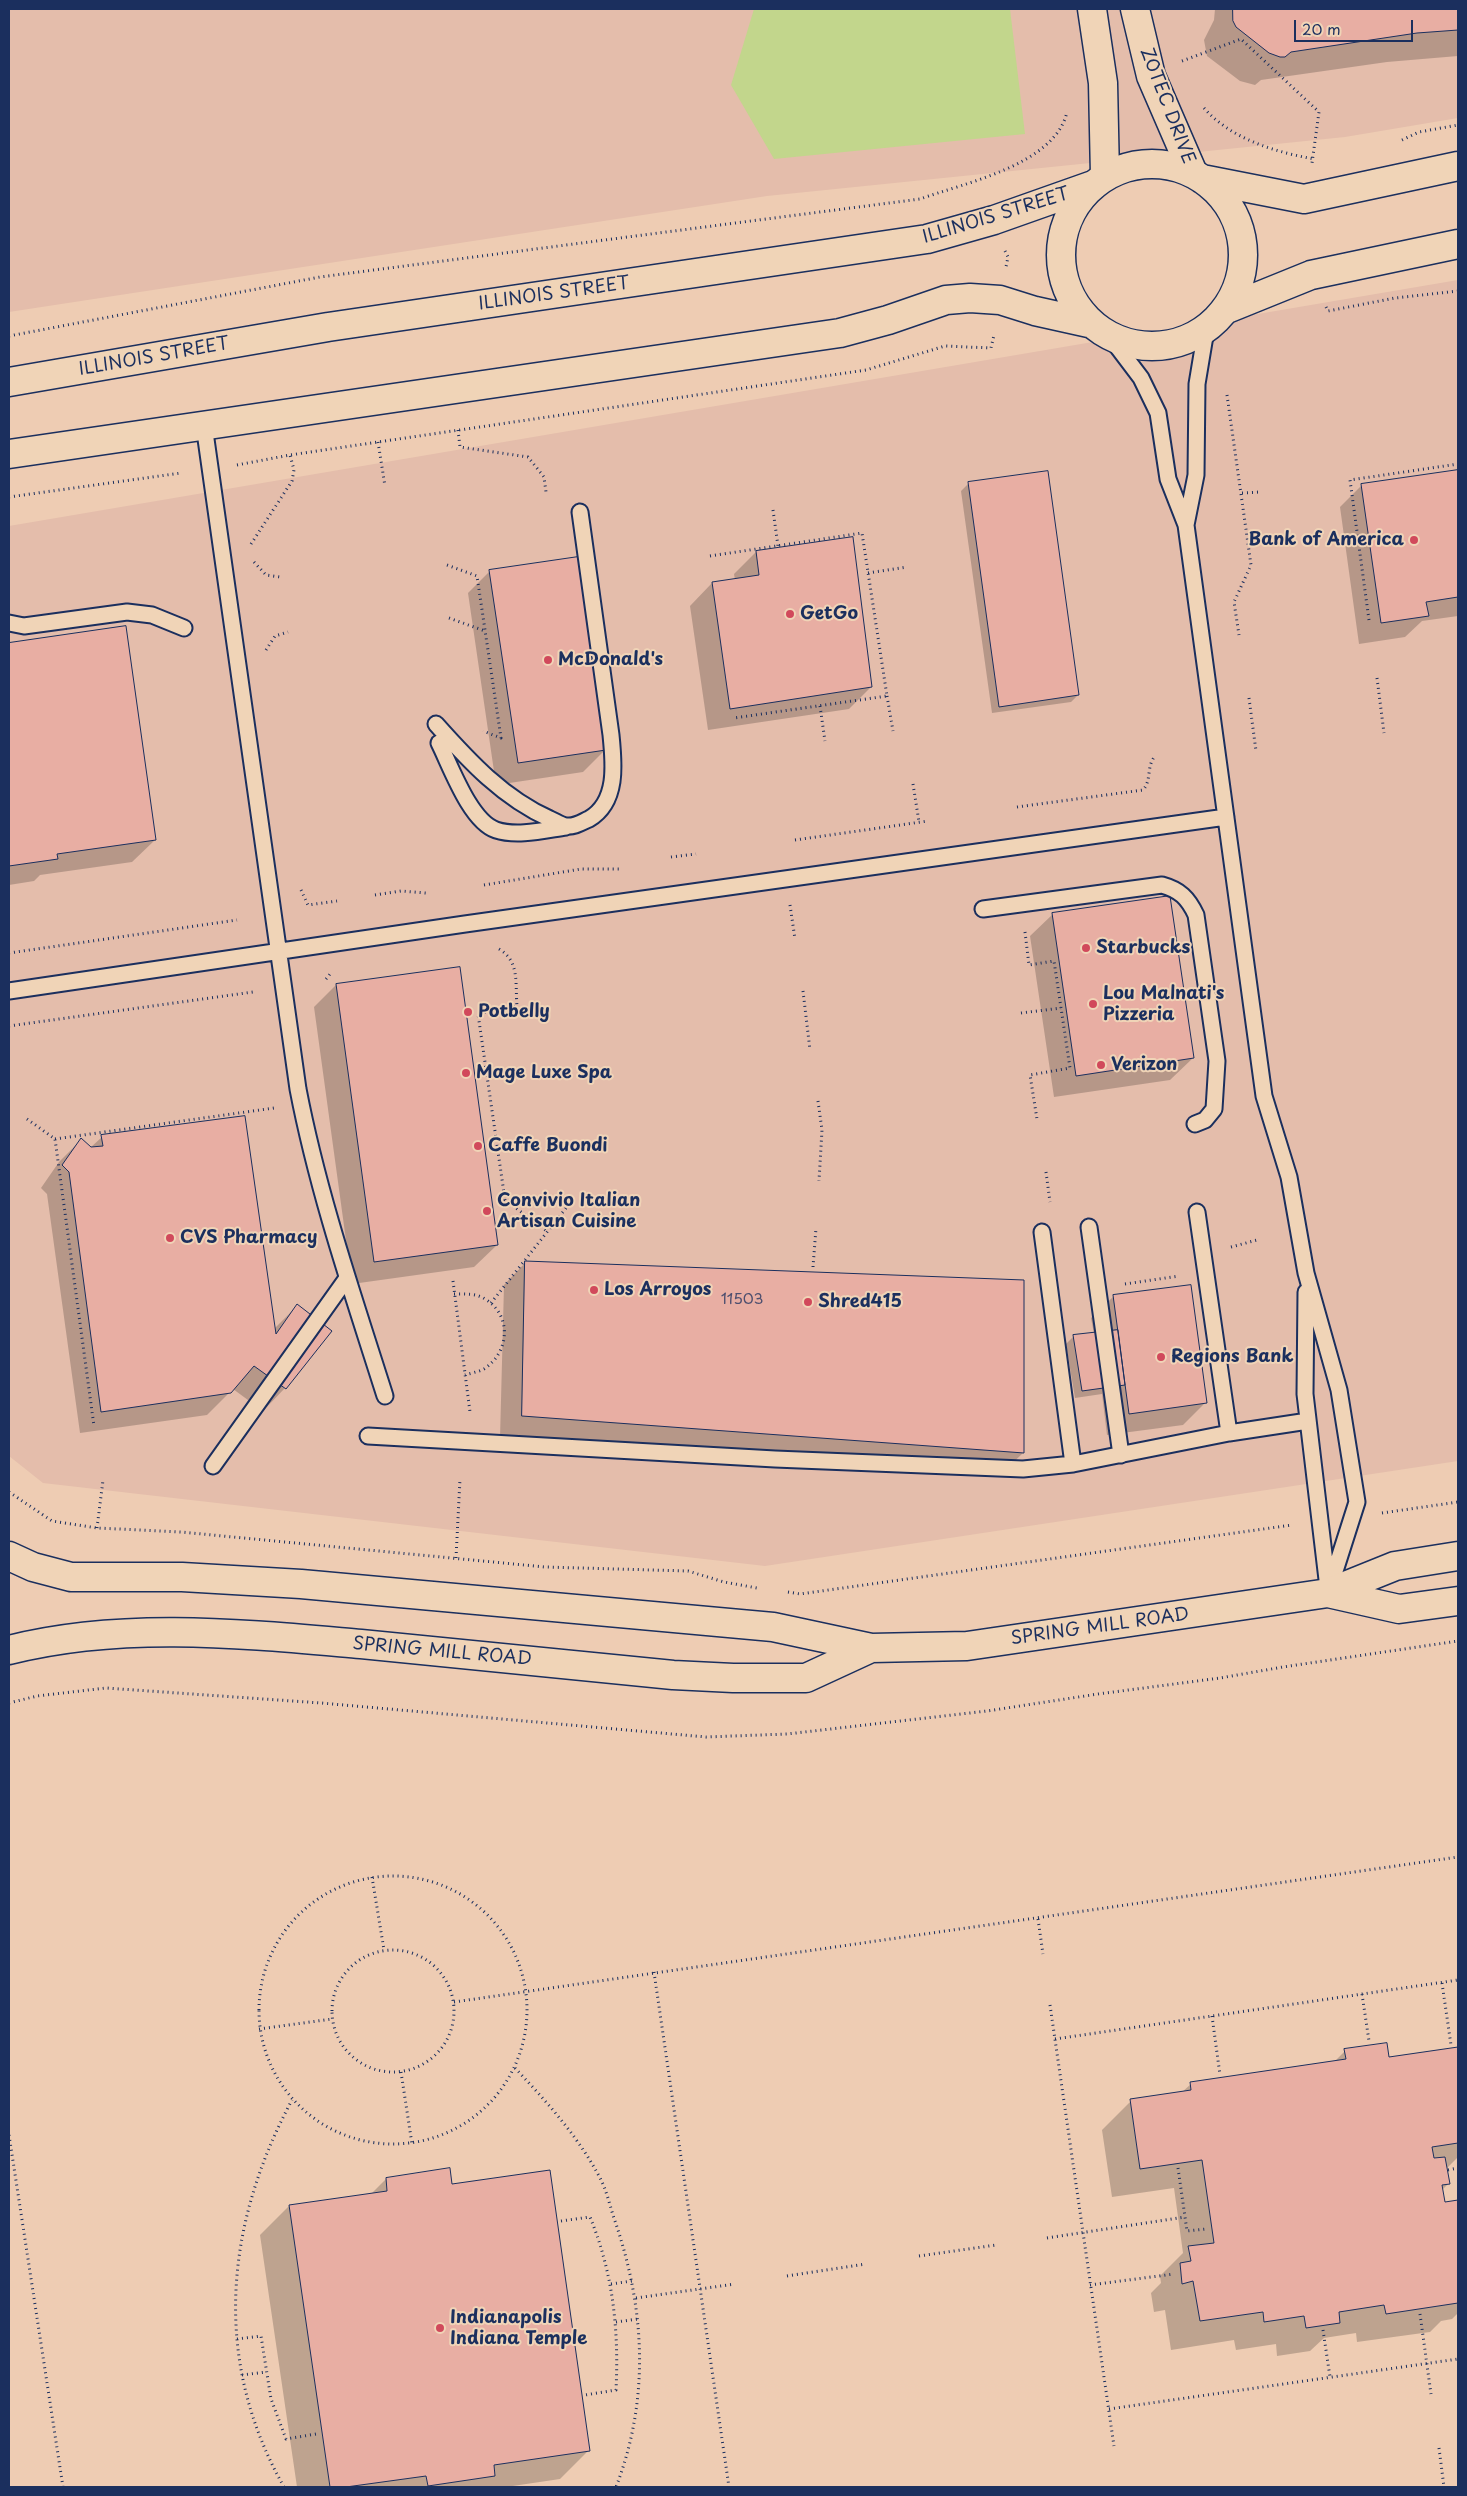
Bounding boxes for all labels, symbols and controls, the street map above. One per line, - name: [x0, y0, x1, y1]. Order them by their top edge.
- scale bar: [1297, 10, 1416, 42]
- text: 20 m: [1302, 17, 1341, 40]
- street label: ZOTEC DRIVE: [1135, 45, 1199, 167]
- street label: ILLINOIS STREET: [920, 183, 1072, 249]
- street label: ILLINOIS STREET: [477, 273, 631, 315]
- street label: ILLINOIS STREET: [77, 333, 231, 381]
- place label: Bank of America: [1248, 529, 1404, 551]
- marker: Bank of America: [1408, 534, 1420, 546]
- place label: GetGo: [800, 603, 858, 625]
- marker: GetGo: [784, 608, 796, 620]
- place label: McDonald's: [558, 649, 663, 671]
- marker: McDonald's: [542, 654, 554, 666]
- place label: Starbucks: [1096, 937, 1190, 959]
- marker: Starbucks: [1080, 942, 1092, 954]
- place label: Lou Malnati's Pizzeria: [1103, 983, 1224, 1026]
- marker: Lou Malnati's Pizzeria: [1087, 998, 1099, 1010]
- place label: Potbelly: [478, 1001, 550, 1023]
- marker: Potbelly: [462, 1006, 474, 1018]
- place label: Verizon: [1111, 1054, 1177, 1076]
- marker: Verizon: [1095, 1059, 1107, 1071]
- place label: Mage Luxe Spa: [476, 1062, 612, 1084]
- marker: Mage Luxe Spa: [460, 1067, 472, 1079]
- place label: Caffe Buondi: [488, 1135, 608, 1157]
- marker: Caffe Buondi: [472, 1140, 484, 1152]
- place label: Convivio Italian Artisan Cuisine: [497, 1190, 640, 1232]
- marker: Convivio Italian Artisan Cuisine: [481, 1205, 493, 1217]
- place label: CVS Pharmacy: [180, 1227, 317, 1249]
- marker: CVS Pharmacy: [164, 1232, 176, 1244]
- place label: Los Arroyos: [604, 1279, 711, 1301]
- marker: Los Arroyos: [588, 1284, 600, 1296]
- house number: 11503: [721, 1291, 763, 1309]
- place label: Shred415: [818, 1291, 902, 1313]
- marker: Shred415: [802, 1296, 814, 1308]
- place label: Regions Bank: [1171, 1346, 1294, 1368]
- marker: Regions Bank: [1155, 1351, 1167, 1363]
- street label: SPRING MILL ROAD: [1009, 1604, 1191, 1650]
- street label: SPRING MILL ROAD: [351, 1633, 533, 1671]
- place label: Indianapolis Indiana Temple: [450, 2307, 587, 2350]
- marker: Indianapolis Indiana Temple: [434, 2322, 446, 2334]

